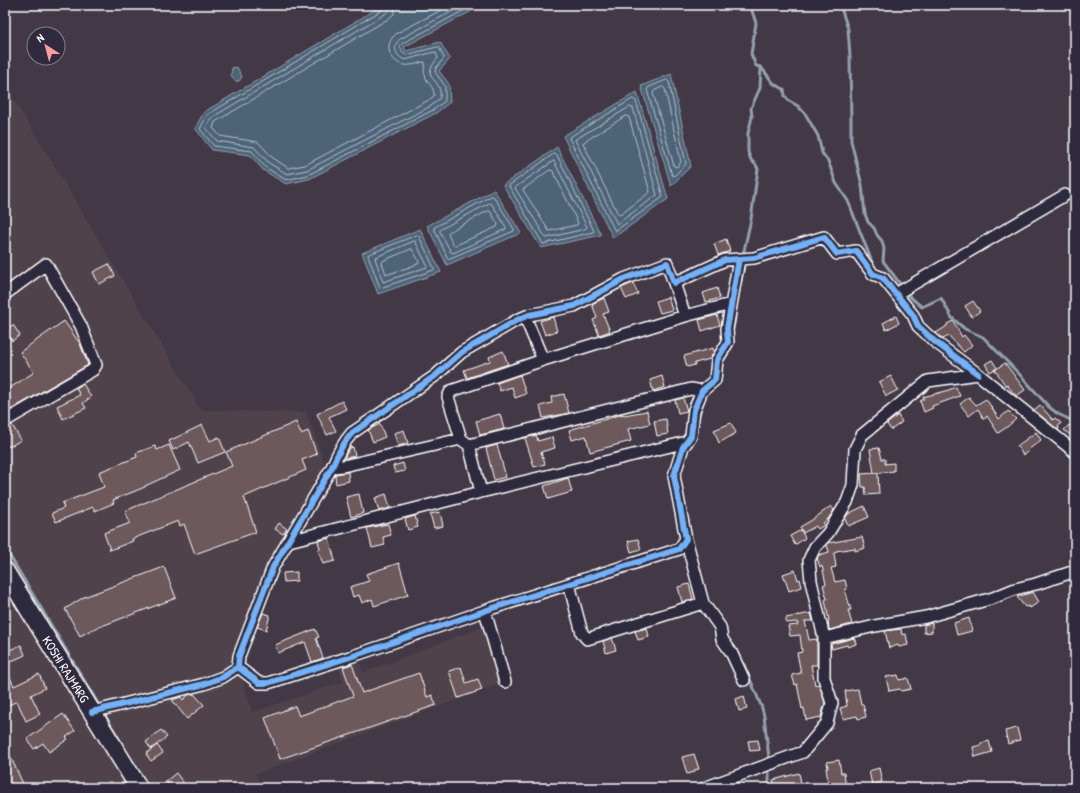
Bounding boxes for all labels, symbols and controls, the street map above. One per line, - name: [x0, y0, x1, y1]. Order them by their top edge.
- north arrow: [26, 26, 66, 66]
- text: N: [34, 30, 47, 45]
- street label: KOSHI RAJMARG: [38, 632, 94, 706]

